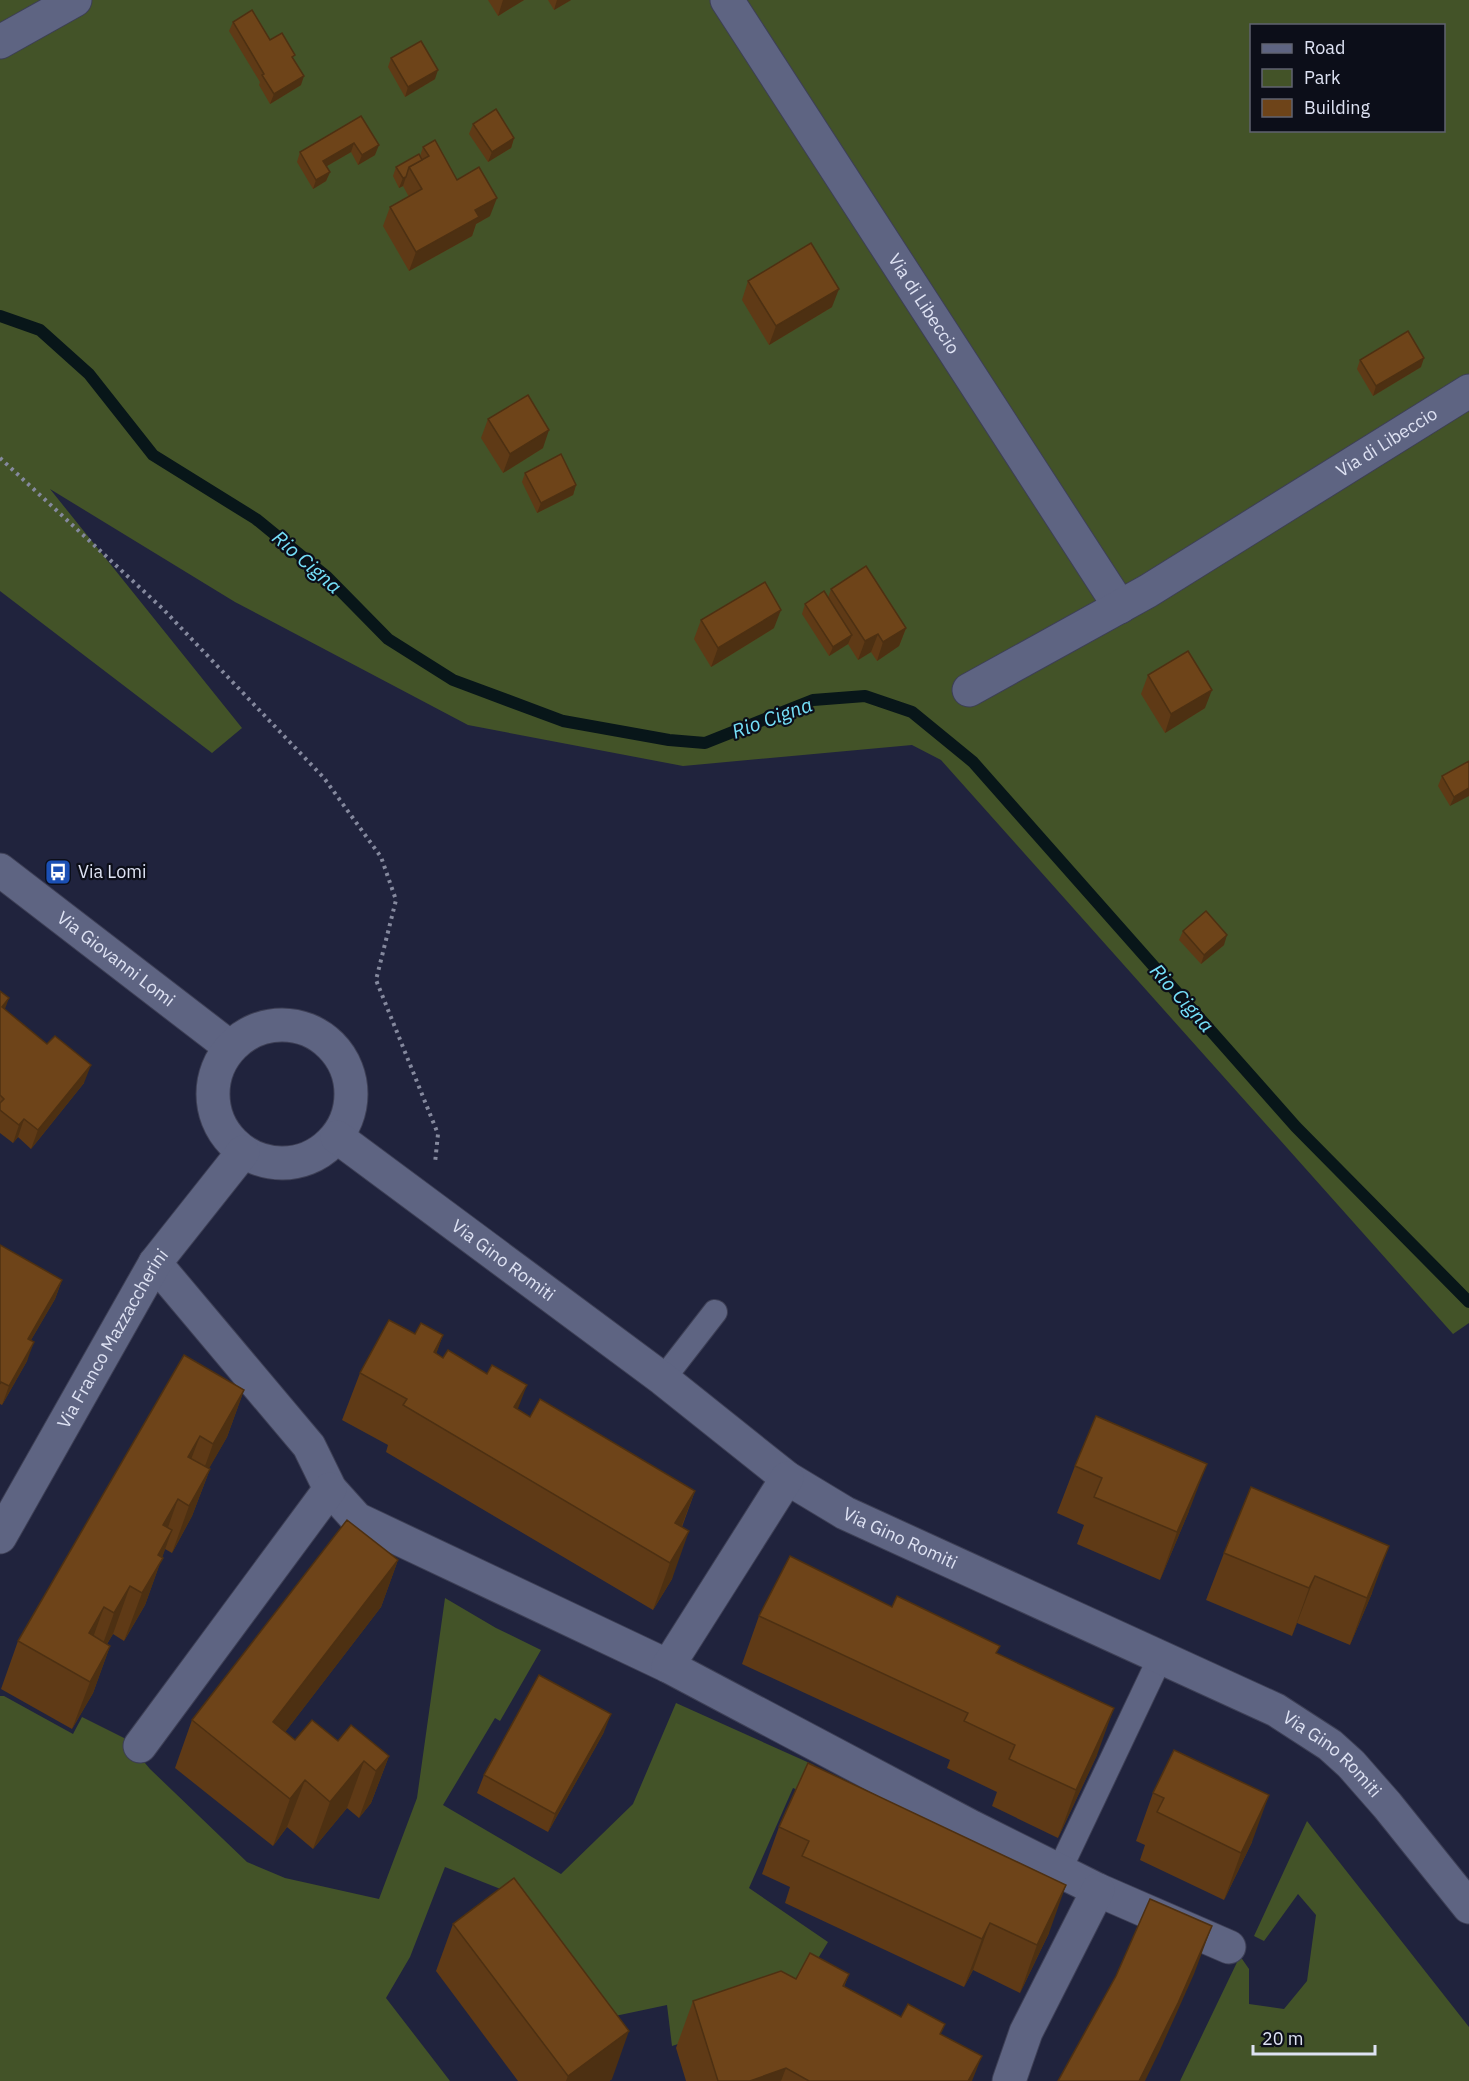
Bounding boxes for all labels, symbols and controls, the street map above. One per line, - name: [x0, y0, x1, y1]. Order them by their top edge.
- legend: [1250, 24, 1445, 132]
- text: Road: [1304, 36, 1345, 59]
- text: Park: [1304, 66, 1341, 89]
- text: Building: [1304, 96, 1371, 119]
- street label: Via di Libeccio: [883, 249, 965, 358]
- street label: Via di Libeccio: [1332, 402, 1442, 482]
- water label: Rio Cigna: [267, 524, 348, 599]
- water label: Rio Cigna: [728, 690, 816, 745]
- bus stop icon: Via Lomi: [43, 857, 73, 887]
- place label: Via Lomi: [78, 860, 146, 883]
- street label: Via Giovanni Lomi: [52, 906, 180, 1011]
- water label: Rio Cigna: [1144, 957, 1220, 1038]
- street label: Via Gino Romiti: [447, 1214, 560, 1306]
- street label: Via Franco Mazzaccherini: [52, 1244, 173, 1432]
- street label: Via Gino Romiti: [839, 1502, 961, 1574]
- street label: Via Gino Romiti: [1278, 1705, 1387, 1802]
- scale bar: [1253, 2018, 1374, 2056]
- text: 20 m: [1262, 2027, 1304, 2050]

